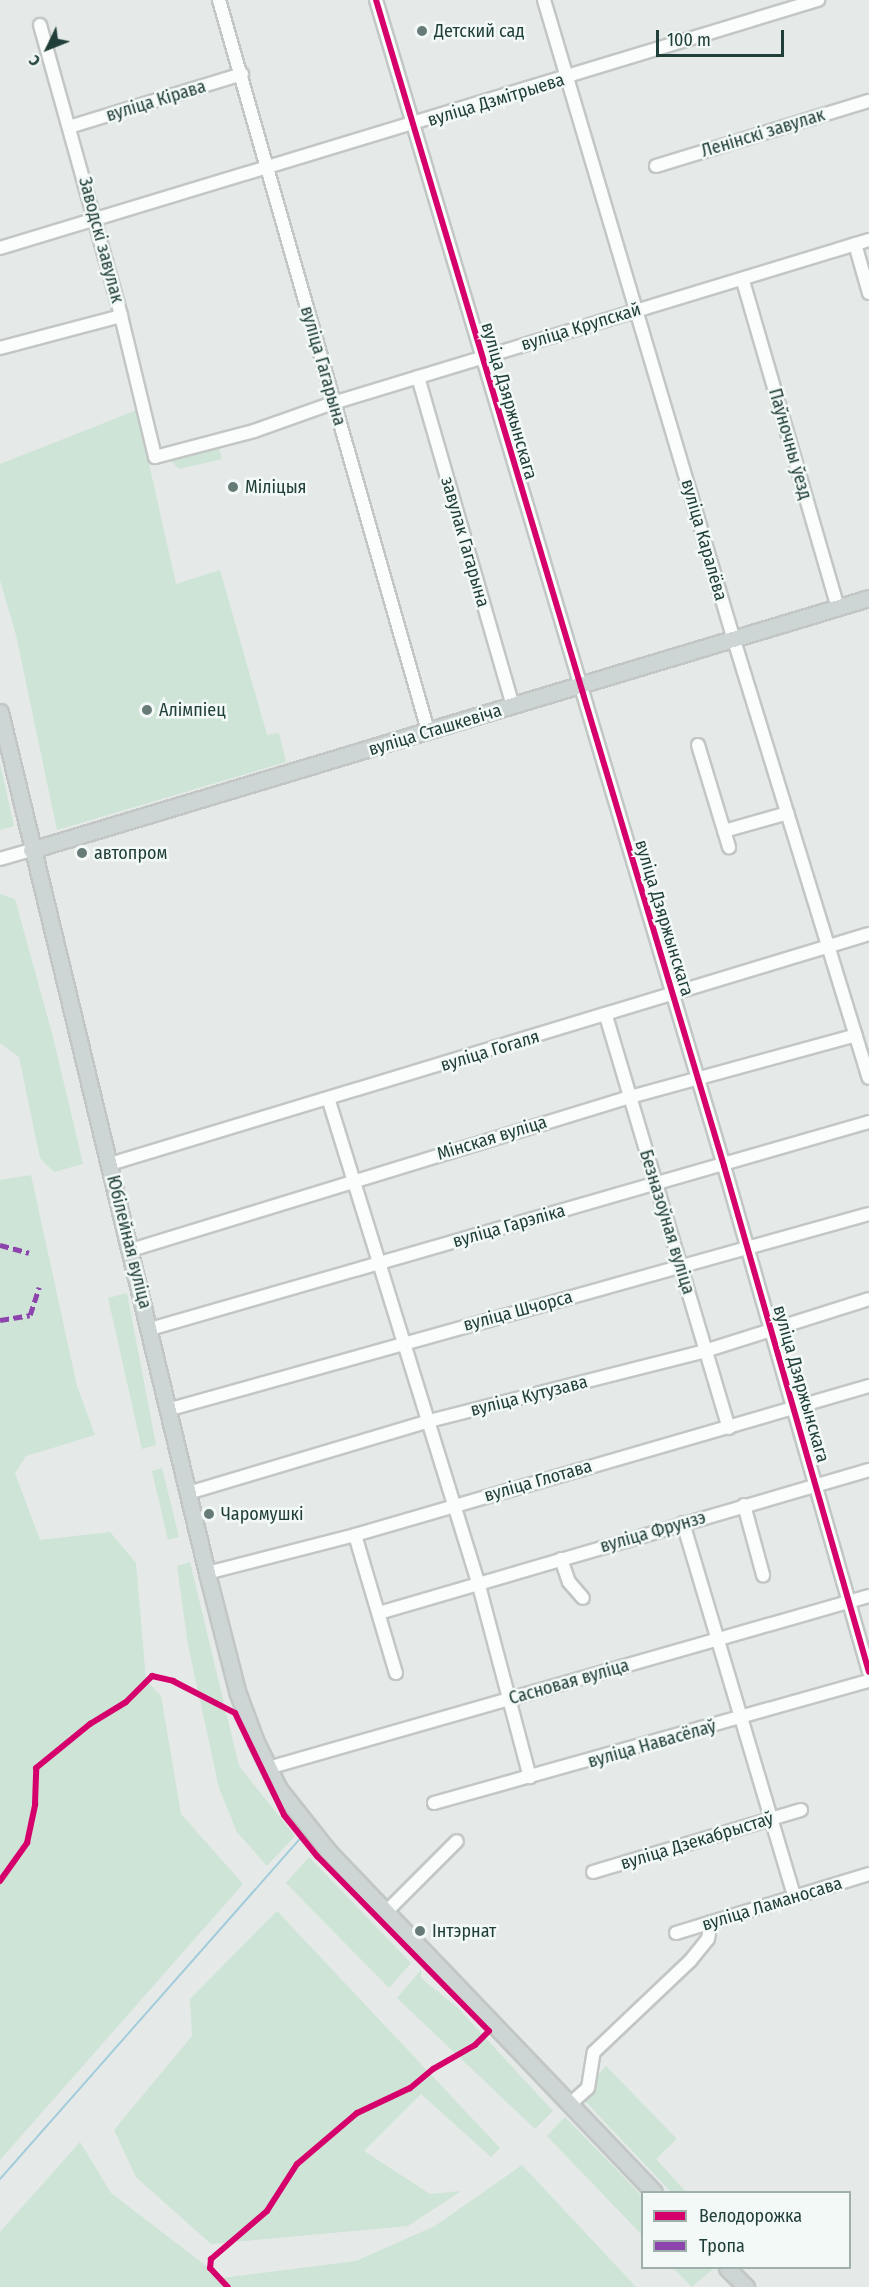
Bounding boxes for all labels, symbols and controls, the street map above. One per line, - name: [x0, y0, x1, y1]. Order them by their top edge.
- north arrow: [18, 18, 78, 78]
- scale bar: [659, 18, 786, 56]
- place label: Детский сад: [434, 20, 524, 42]
- marker: Детский сад: [415, 24, 429, 38]
- text: 100 m: [667, 29, 711, 51]
- text: С: [25, 51, 44, 70]
- street label: вуліца Дзмітрыева: [425, 69, 567, 131]
- street label: вуліца Кірава: [104, 76, 208, 126]
- street label: Ленінскі завулак: [699, 104, 827, 162]
- street label: Заводскі завулак: [74, 175, 128, 305]
- street label: вуліца Крупскай: [519, 299, 643, 355]
- street label: вуліца Гагарына: [296, 304, 350, 428]
- street label: вуліца Дзяржынскага: [476, 320, 542, 482]
- street label: Паўночны ўезд: [764, 386, 816, 502]
- street label: завулак Гагарына: [436, 474, 494, 610]
- place label: Міліцыя: [245, 476, 307, 498]
- street label: вуліца Каралёва: [676, 477, 732, 603]
- marker: Міліцыя: [226, 480, 240, 494]
- place label: Алімпіец: [159, 699, 226, 721]
- street label: вуліца Сташкевіча: [366, 699, 504, 761]
- marker: Алімпіец: [140, 703, 154, 717]
- street label: вуліца Дзяржынскага: [630, 837, 698, 999]
- place label: автопром: [94, 842, 167, 864]
- marker: автопром: [75, 846, 89, 860]
- street label: вуліца Гогаля: [438, 1026, 542, 1076]
- street label: Мінская вуліца: [435, 1111, 549, 1165]
- street label: Безназоўная вуліца: [635, 1147, 699, 1297]
- street label: Юбілейная вуліца: [102, 1173, 156, 1311]
- street label: вуліца Гарэліка: [450, 1200, 568, 1252]
- street label: вуліца Шчорса: [461, 1286, 575, 1336]
- street label: вуліца Дзяржынскага: [768, 1303, 834, 1465]
- street label: вуліца Кутузава: [468, 1371, 590, 1421]
- street label: вуліца Глотава: [482, 1455, 594, 1507]
- place label: Чаромушкі: [221, 1503, 303, 1525]
- marker: Чаромушкі: [202, 1507, 216, 1521]
- street label: вуліца Фрунзэ: [598, 1507, 708, 1557]
- street label: Сасновая вуліца: [506, 1655, 632, 1709]
- street label: вуліца Навасёлаў: [585, 1715, 719, 1773]
- street label: вуліца Дзекабрыстаў: [618, 1807, 776, 1875]
- street label: вуліца Ламаносава: [699, 1872, 845, 1936]
- place label: Інтэрнат: [432, 1920, 496, 1942]
- marker: Інтэрнат: [413, 1924, 427, 1938]
- legend: [641, 2191, 851, 2269]
- text: Велодорожка: [699, 2205, 802, 2227]
- text: Тропа: [699, 2235, 745, 2257]

